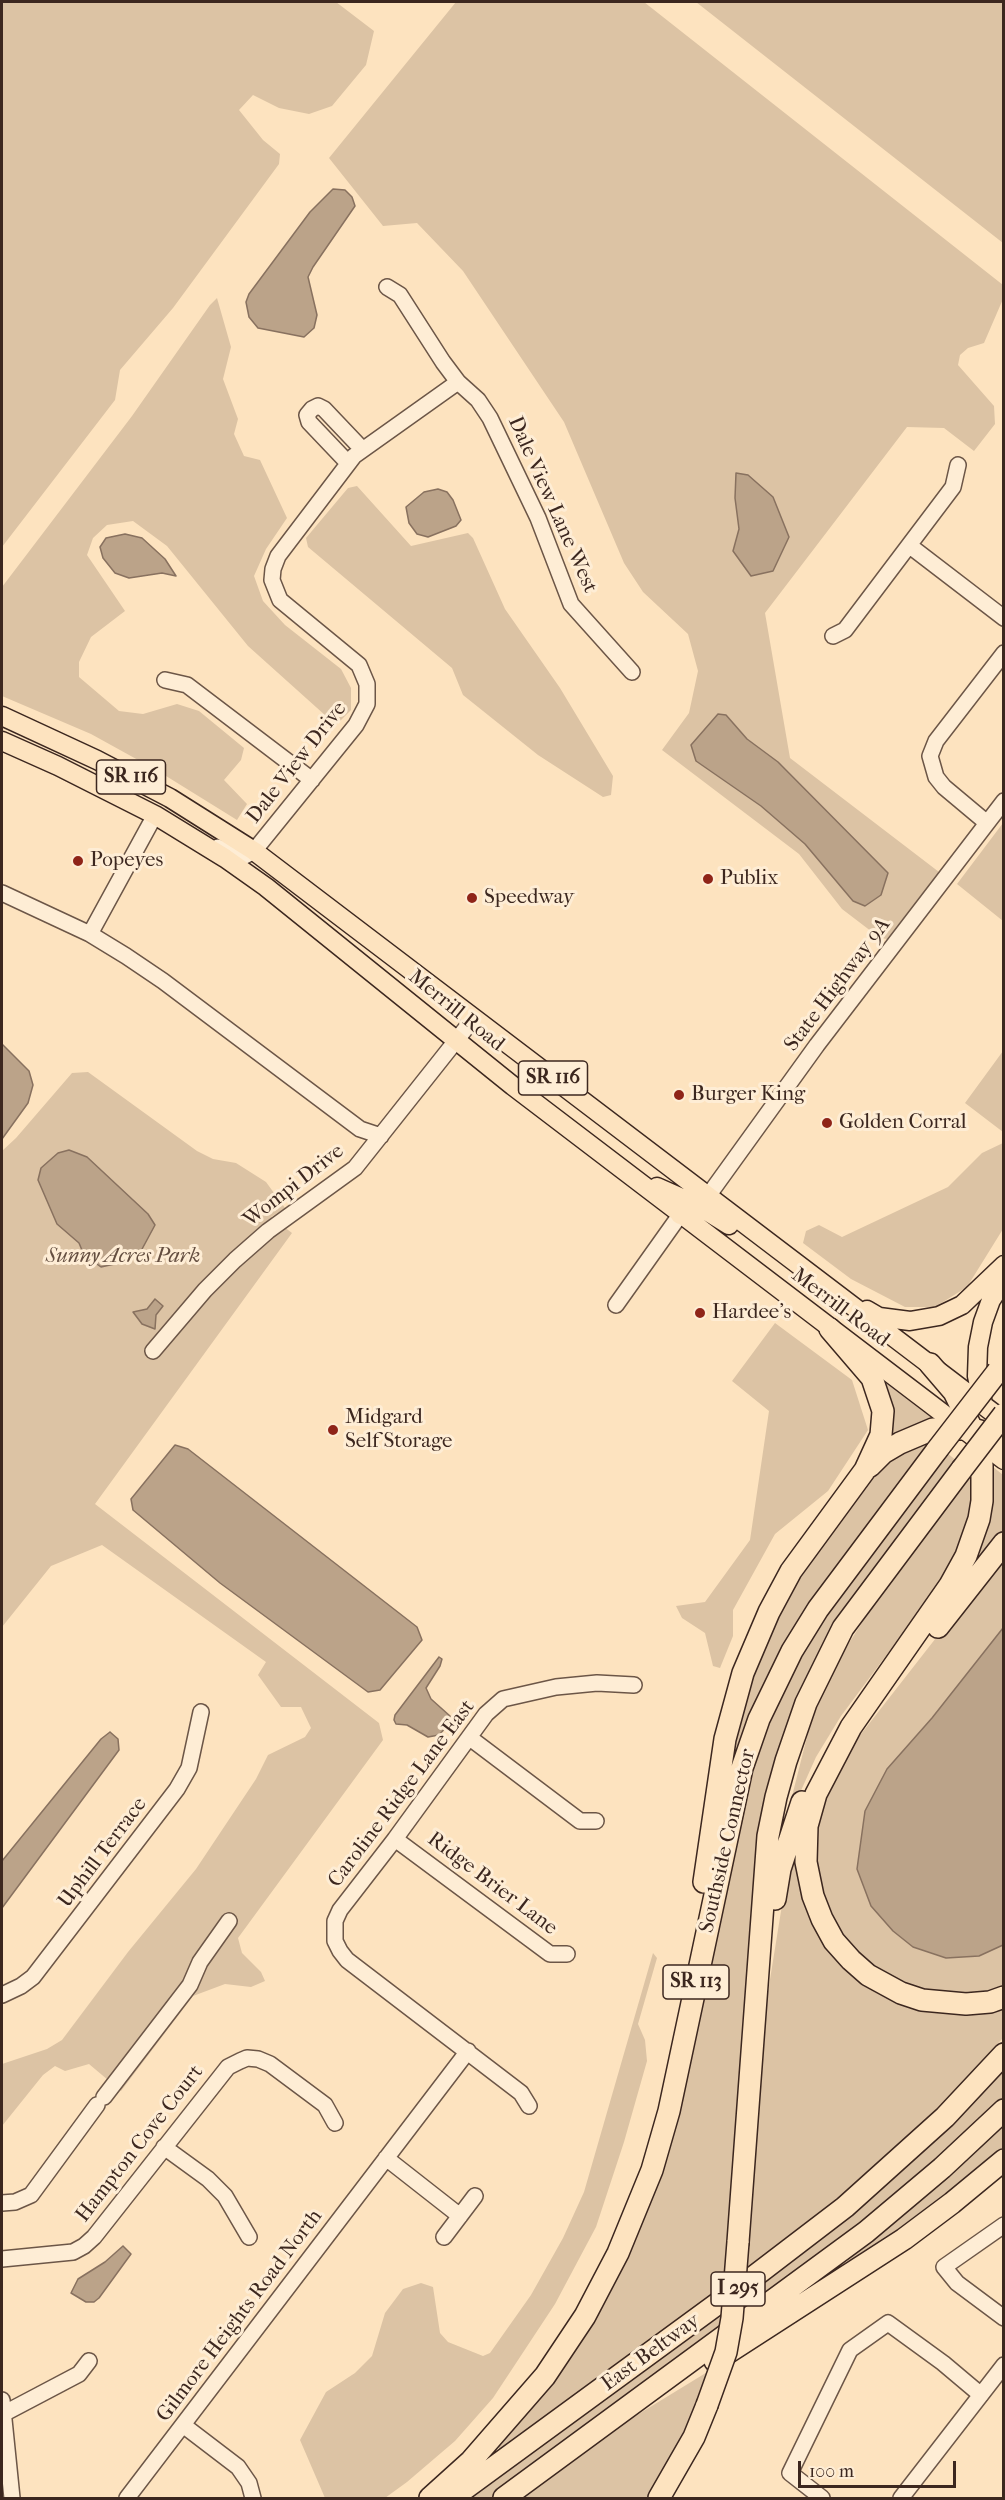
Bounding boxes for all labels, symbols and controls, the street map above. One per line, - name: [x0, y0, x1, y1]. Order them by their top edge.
- street label: Dale View Lane West: [502, 413, 602, 597]
- street label: Dale View Drive: [242, 697, 352, 829]
- road number: SR 116: [96, 760, 166, 794]
- place label: Popeyes: [90, 848, 163, 874]
- marker: Popeyes: [71, 854, 85, 868]
- place label: Publix: [720, 866, 778, 892]
- marker: Publix: [701, 872, 715, 886]
- place label: Speedway: [484, 885, 574, 911]
- marker: Speedway: [465, 891, 479, 905]
- street label: State Highway 9A: [780, 913, 896, 1057]
- street label: Merrill Road: [403, 965, 509, 1057]
- road number: SR 116: [518, 1061, 588, 1095]
- place label: Burger King: [691, 1082, 805, 1108]
- marker: Burger King: [672, 1088, 686, 1102]
- place label: Golden Corral: [839, 1110, 967, 1136]
- marker: Golden Corral: [820, 1116, 834, 1130]
- street label: Wompi Drive: [239, 1139, 349, 1233]
- park label: Sunny Acres Park: [46, 1244, 200, 1270]
- street label: Merrill Road: [786, 1263, 894, 1353]
- place label: Hardee's: [712, 1300, 791, 1326]
- marker: Hardee's: [693, 1306, 707, 1320]
- place label: Midgard Self Storage: [345, 1405, 452, 1455]
- marker: Midgard Self Storage: [326, 1423, 340, 1437]
- street label: Caroline Ridge Lane East: [323, 1695, 481, 1893]
- street label: Southside Connector: [695, 1747, 761, 1935]
- street label: Uphill Terrace: [53, 1793, 153, 1913]
- street label: Ridge Brier Lane: [422, 1827, 562, 1941]
- road number: SR 113: [663, 1965, 729, 1999]
- street label: Hampton Cove Court: [71, 2060, 209, 2228]
- street label: Gilmore Heights Road North: [152, 2205, 328, 2427]
- road number: I 295: [711, 2272, 765, 2306]
- street label: East Beltway: [597, 2309, 705, 2397]
- scale bar: [801, 2449, 958, 2487]
- text: 100 m: [809, 2461, 854, 2482]

